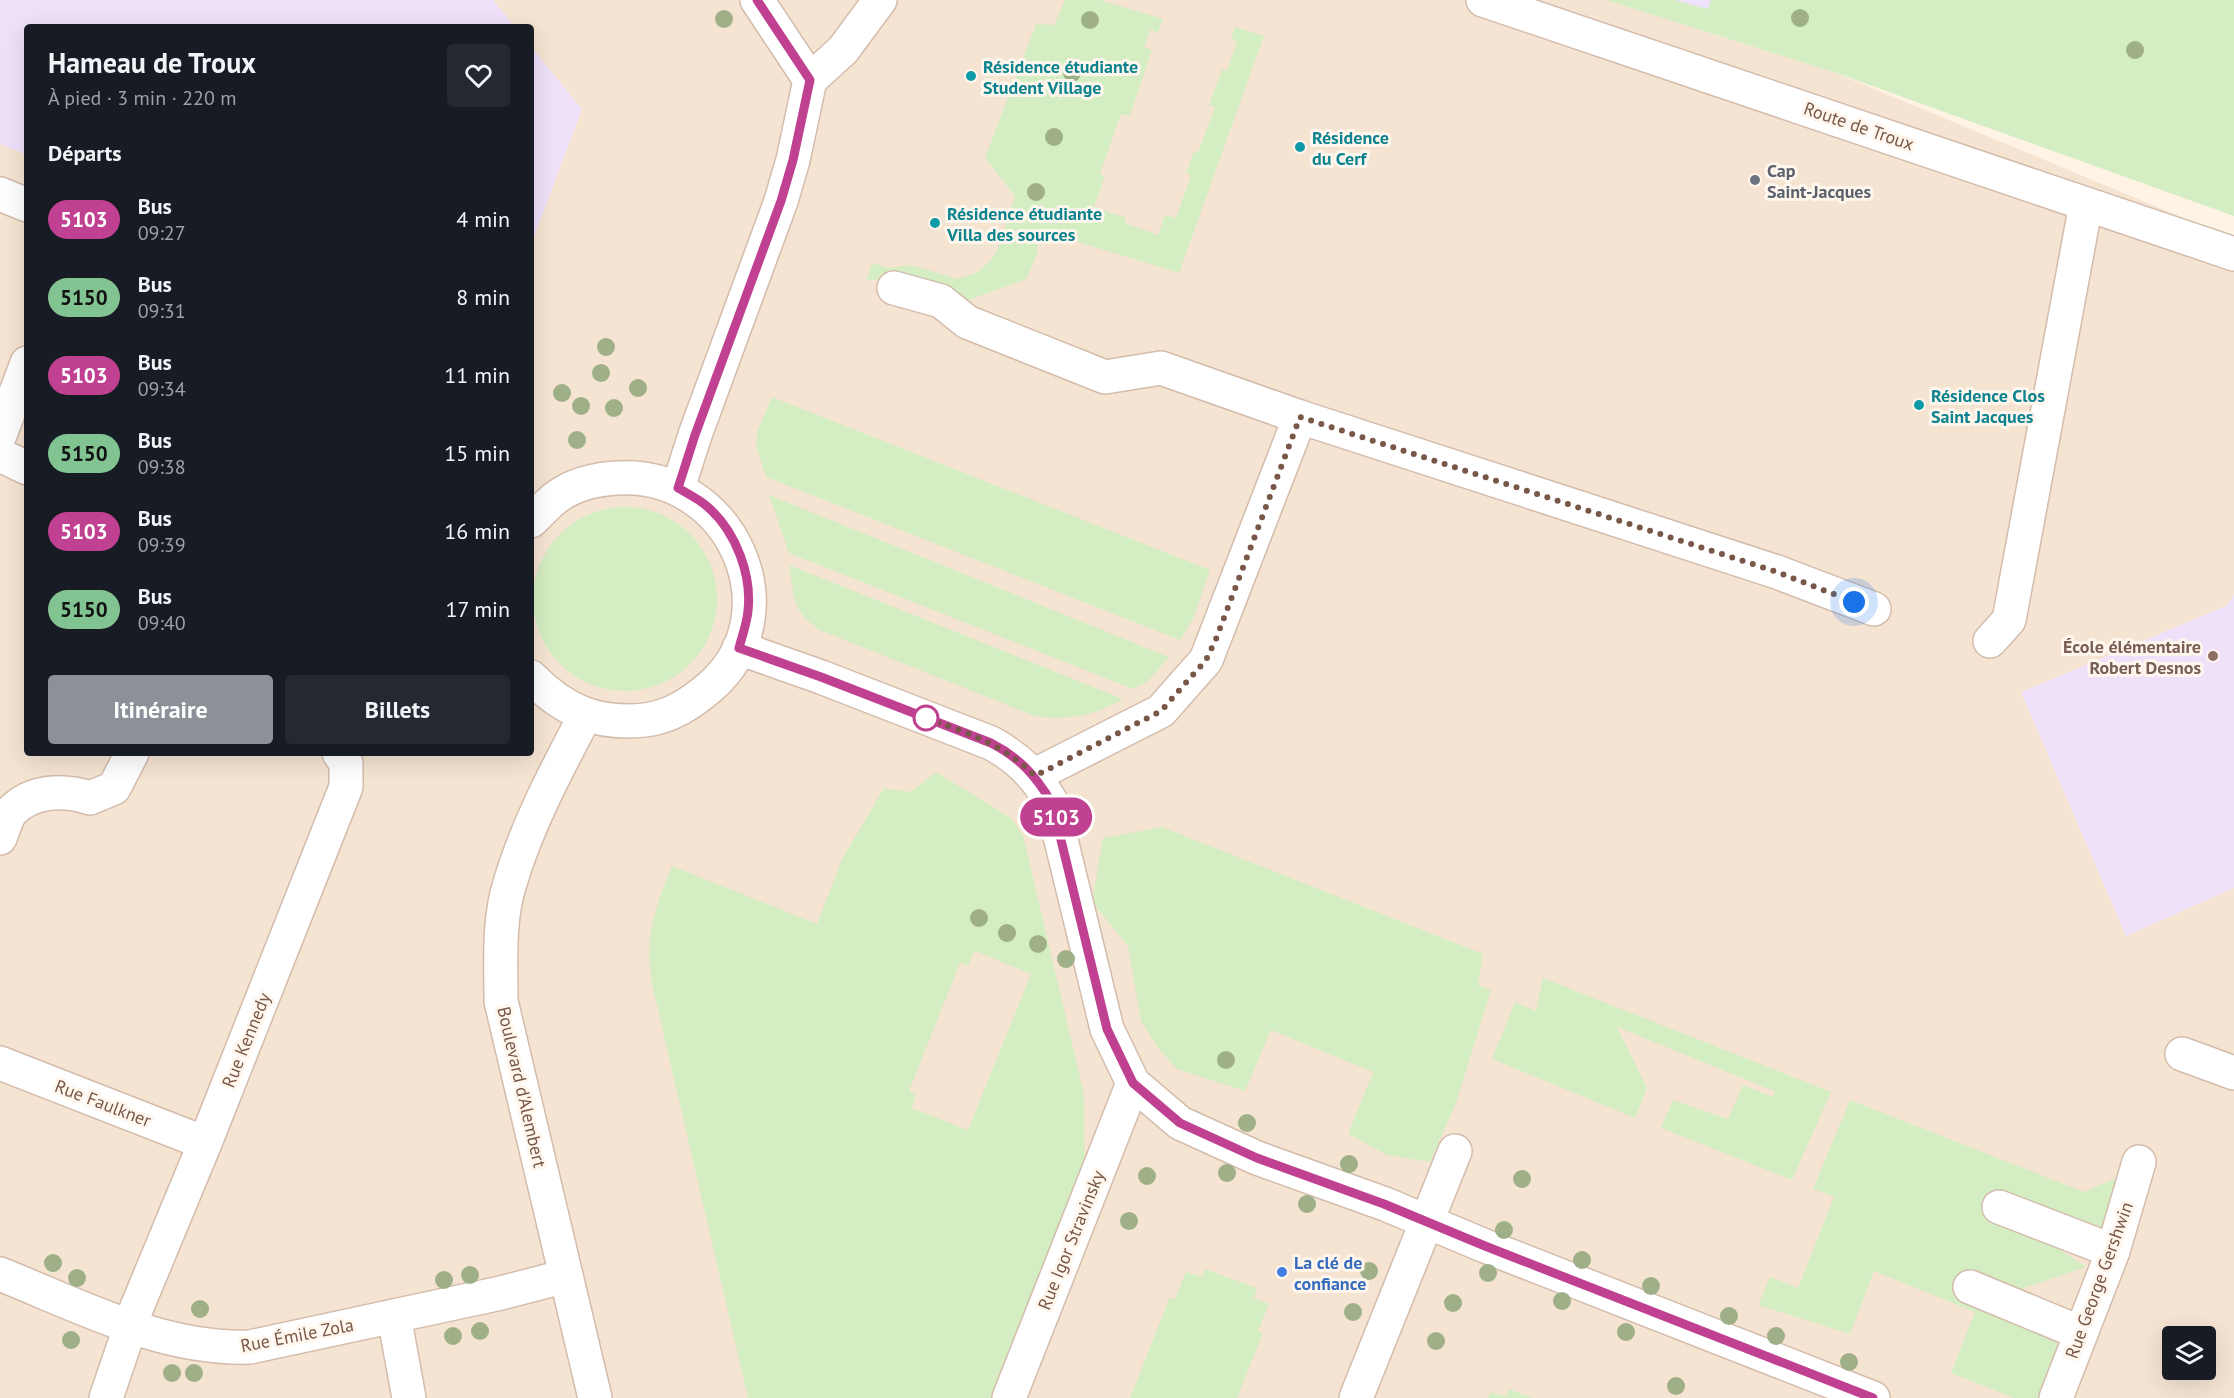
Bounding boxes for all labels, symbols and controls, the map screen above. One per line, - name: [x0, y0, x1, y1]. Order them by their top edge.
- text: Hameau de Troux: [48, 44, 256, 81]
- button: heart: [447, 44, 510, 107]
- place label: Résidence étudiante Student Village: [983, 55, 1138, 99]
- marker: Résidence étudiante Student Village: [964, 69, 978, 83]
- text: À pied · 3 min · 220 m: [48, 85, 236, 111]
- street label: Route de Troux: [1801, 96, 1917, 156]
- place label: Résidence du Cerf: [1312, 126, 1389, 170]
- text: Départs: [48, 139, 122, 167]
- marker: Résidence du Cerf: [1293, 140, 1307, 154]
- place label: Cap Saint-Jacques: [1767, 159, 1871, 203]
- marker: Cap Saint-Jacques: [1748, 173, 1762, 187]
- text: Bus: [138, 192, 172, 220]
- place label: Résidence étudiante Villa des sources: [946, 202, 1102, 246]
- text: 4 min: [456, 205, 510, 233]
- text: 5103: [60, 206, 108, 233]
- marker: Résidence étudiante Villa des sources: [928, 216, 942, 230]
- text: 09:27: [138, 220, 186, 246]
- text: Bus: [138, 270, 172, 298]
- text: 8 min: [456, 283, 510, 311]
- text: 5150: [60, 284, 108, 311]
- text: 09:31: [138, 298, 186, 324]
- text: Bus: [138, 348, 172, 376]
- text: 11 min: [444, 361, 510, 389]
- text: 5103: [60, 362, 108, 389]
- text: 09:34: [138, 376, 186, 402]
- place label: Résidence Clos Saint Jacques: [1931, 384, 2045, 428]
- marker: Résidence Clos Saint Jacques: [1912, 398, 1926, 412]
- text: Bus: [138, 426, 172, 454]
- text: 15 min: [444, 439, 510, 467]
- text: 5150: [60, 440, 108, 467]
- text: 09:38: [138, 454, 186, 480]
- text: Bus: [138, 504, 172, 532]
- text: 16 min: [444, 517, 510, 545]
- text: 5103: [60, 518, 108, 545]
- text: 09:39: [138, 532, 186, 558]
- text: Bus: [138, 582, 172, 610]
- your location: [1839, 587, 1869, 617]
- text: 17 min: [446, 595, 510, 623]
- text: 5150: [60, 596, 108, 623]
- text: 09:40: [138, 610, 186, 636]
- place label: École élémentaire Robert Desnos: [2063, 635, 2201, 679]
- marker: École élémentaire Robert Desnos: [2206, 649, 2220, 663]
- button: Itinéraire: [48, 675, 273, 744]
- button: Billets: [285, 675, 510, 744]
- unlabelled marker: [913, 705, 939, 731]
- line badge: 5103: [1014, 798, 1098, 836]
- text: 5103: [1032, 804, 1080, 831]
- street label: Rue Kennedy: [217, 989, 276, 1091]
- street label: Boulevard d'Alembert: [492, 1004, 552, 1170]
- street label: Rue Faulkner: [52, 1074, 154, 1132]
- street label: Rue Igor Stravinsky: [1033, 1166, 1110, 1313]
- street label: Rue George Gershwin: [2060, 1198, 2138, 1362]
- place label: La clé de confiance: [1294, 1251, 1366, 1295]
- marker: La clé de confiance: [1275, 1265, 1289, 1279]
- street label: Rue Émile Zola: [238, 1313, 356, 1357]
- map controls: [2162, 1326, 2216, 1380]
- button: layers: [2162, 1326, 2216, 1380]

